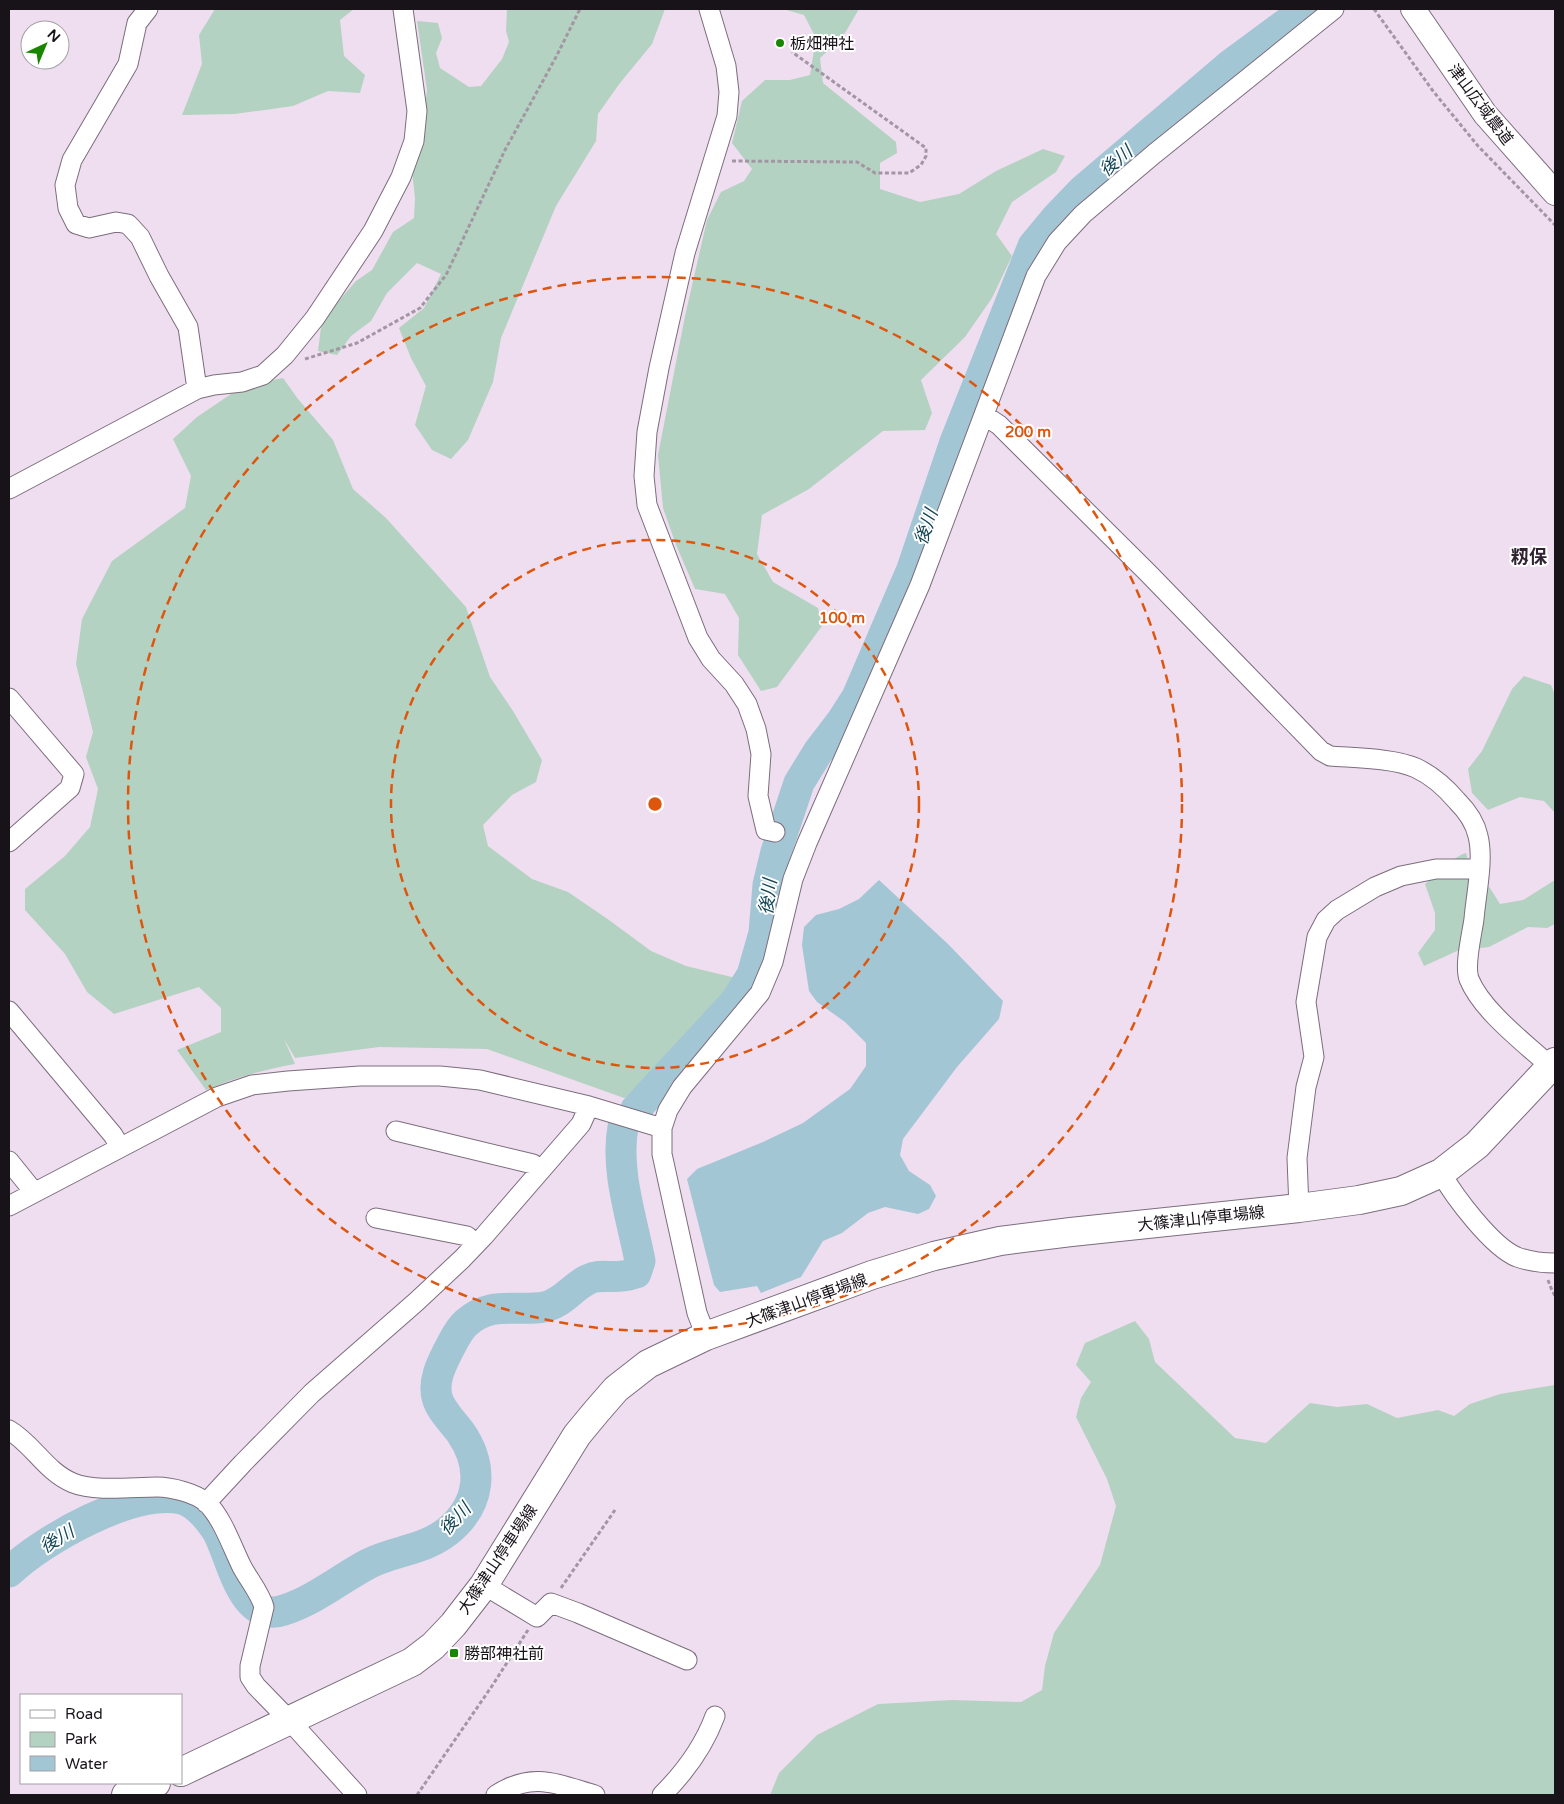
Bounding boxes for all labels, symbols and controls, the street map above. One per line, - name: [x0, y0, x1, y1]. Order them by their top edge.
- north arrow: [20, 20, 70, 70]
- text: N: [44, 26, 64, 46]
- place label: 栃畑神社: [790, 34, 854, 54]
- marker: 栃畑神社: [774, 37, 786, 49]
- street label: 津山広域農道: [1443, 60, 1517, 149]
- water label: 後川: [1095, 140, 1138, 181]
- text: 200 m: [1005, 423, 1051, 441]
- water label: 後川: [910, 505, 943, 548]
- district label: 籾保: [1511, 546, 1548, 568]
- text: 100 m: [819, 609, 865, 627]
- centre of rings: [646, 795, 664, 813]
- water label: 後川: [755, 876, 781, 916]
- street label: 大篠津山停車場線: [1136, 1202, 1266, 1236]
- street label: 大篠津山停車場線: [743, 1270, 870, 1332]
- water label: 後川: [435, 1497, 477, 1540]
- street label: 大篠津山停車場線: [454, 1501, 542, 1618]
- water label: 後川: [36, 1519, 80, 1558]
- place label: 勝部神社前: [464, 1644, 544, 1664]
- marker: 勝部神社前: [448, 1647, 460, 1659]
- legend: [20, 1694, 182, 1784]
- text: Road: [65, 1705, 103, 1723]
- text: Park: [65, 1730, 97, 1748]
- text: Water: [65, 1755, 108, 1773]

